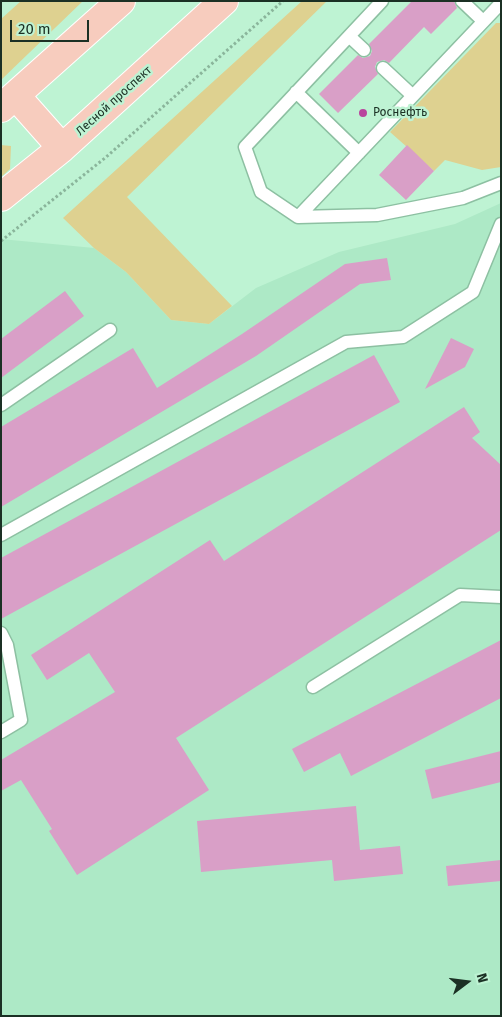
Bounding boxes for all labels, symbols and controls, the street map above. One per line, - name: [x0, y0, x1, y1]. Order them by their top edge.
- scale bar: [12, 10, 91, 42]
- text: 20 m: [18, 20, 51, 38]
- street label: Лесной проспект: [73, 63, 155, 139]
- place label: Роснефть: [373, 106, 427, 120]
- marker: Роснефть: [357, 107, 369, 119]
- north arrow: [442, 957, 492, 1007]
- text: N: [473, 971, 491, 985]

